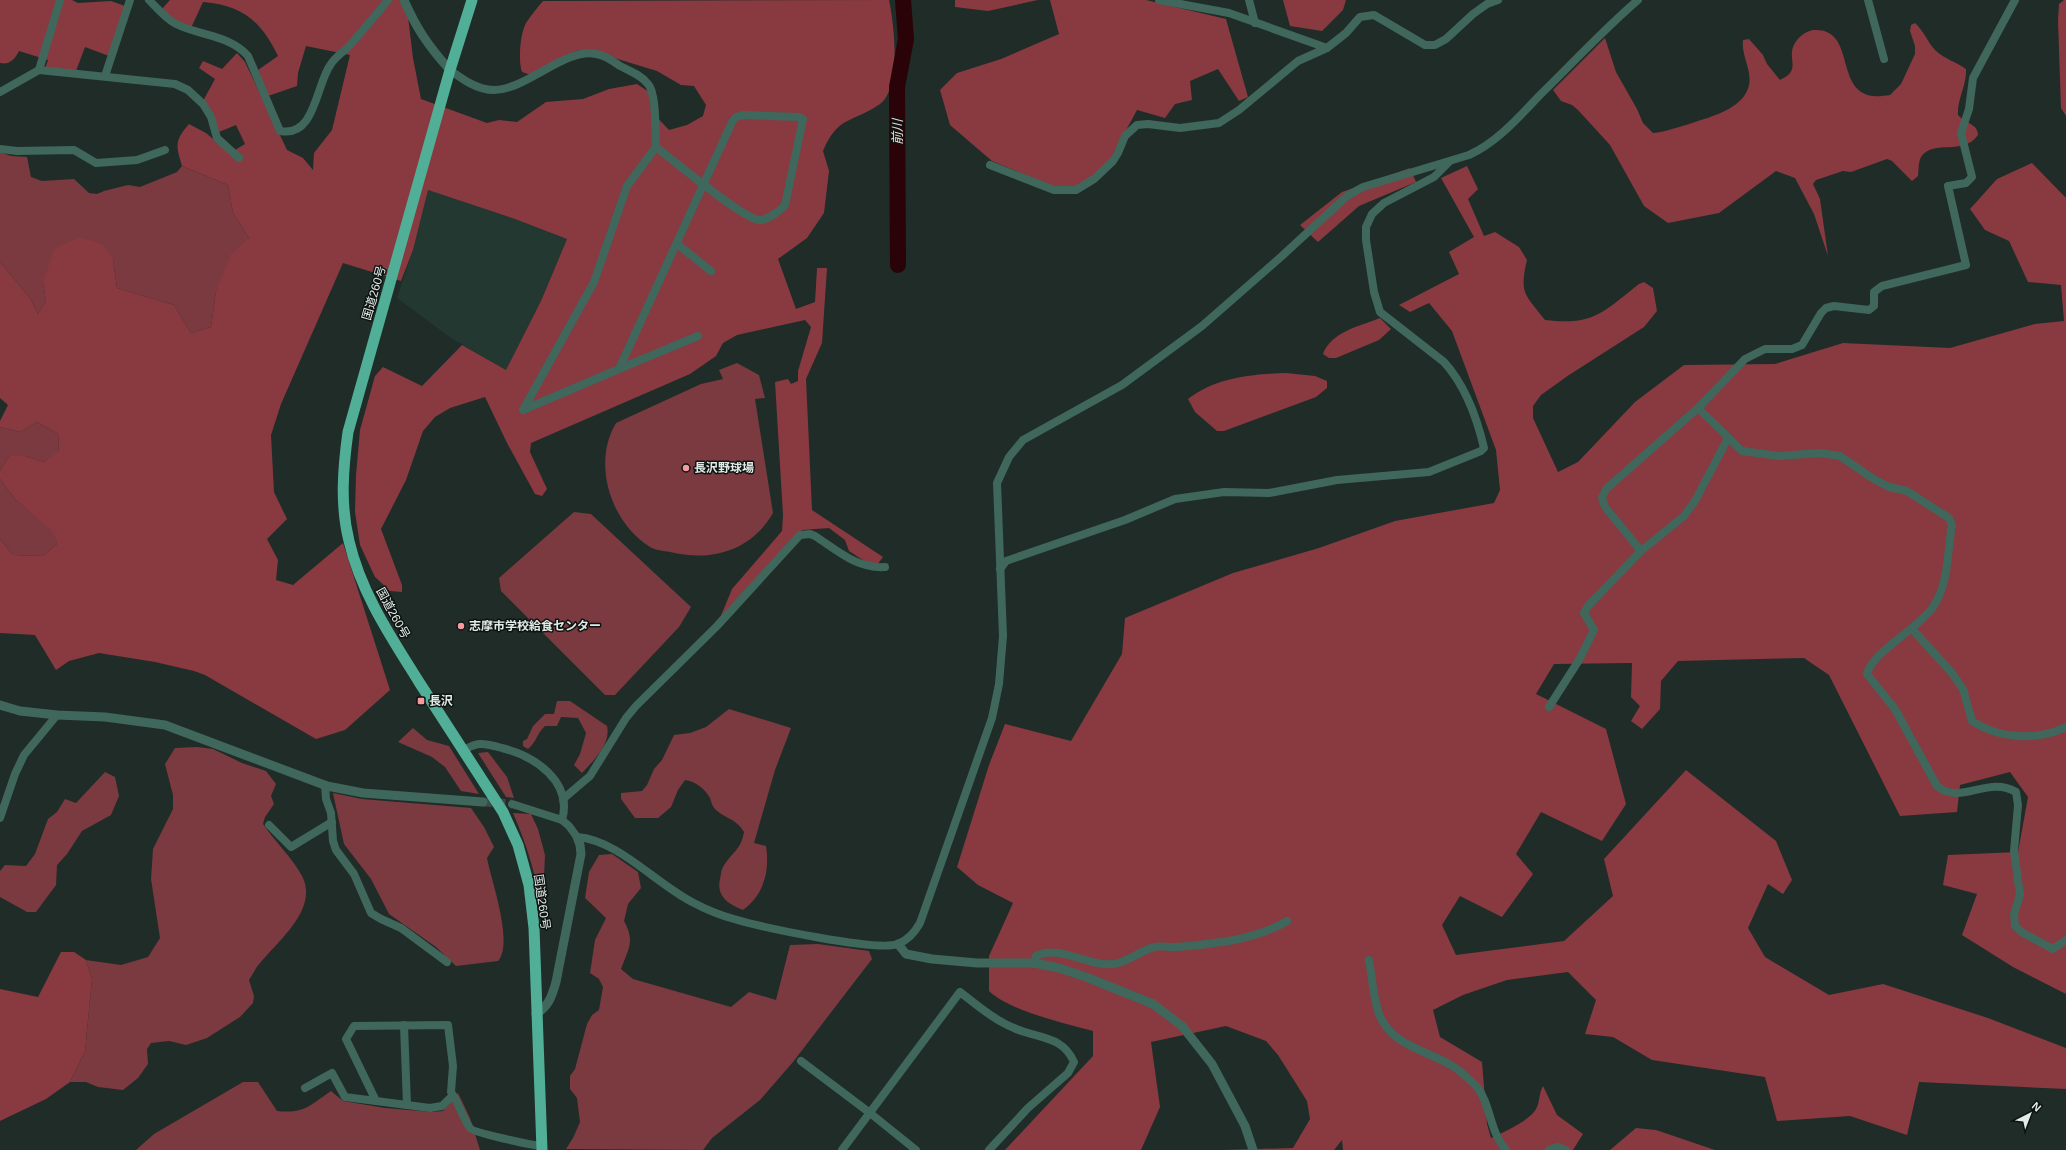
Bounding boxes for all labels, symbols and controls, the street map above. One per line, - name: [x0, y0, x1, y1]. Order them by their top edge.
- water label: 前川: [890, 117, 905, 145]
- street label: 国道260号: [360, 264, 388, 322]
- place label: 長沢野球場: [694, 461, 754, 475]
- marker: 長沢野球場: [681, 463, 691, 473]
- street label: 国道260号: [373, 585, 413, 641]
- place label: 志摩市学校給食センター: [469, 619, 601, 633]
- marker: 志摩市学校給食センター: [456, 621, 466, 631]
- place label: 長沢: [429, 694, 453, 708]
- marker: 長沢: [416, 696, 426, 706]
- street label: 国道260号: [531, 873, 553, 931]
- north arrow: [2010, 1094, 2050, 1134]
- text: N: [2030, 1099, 2044, 1114]

